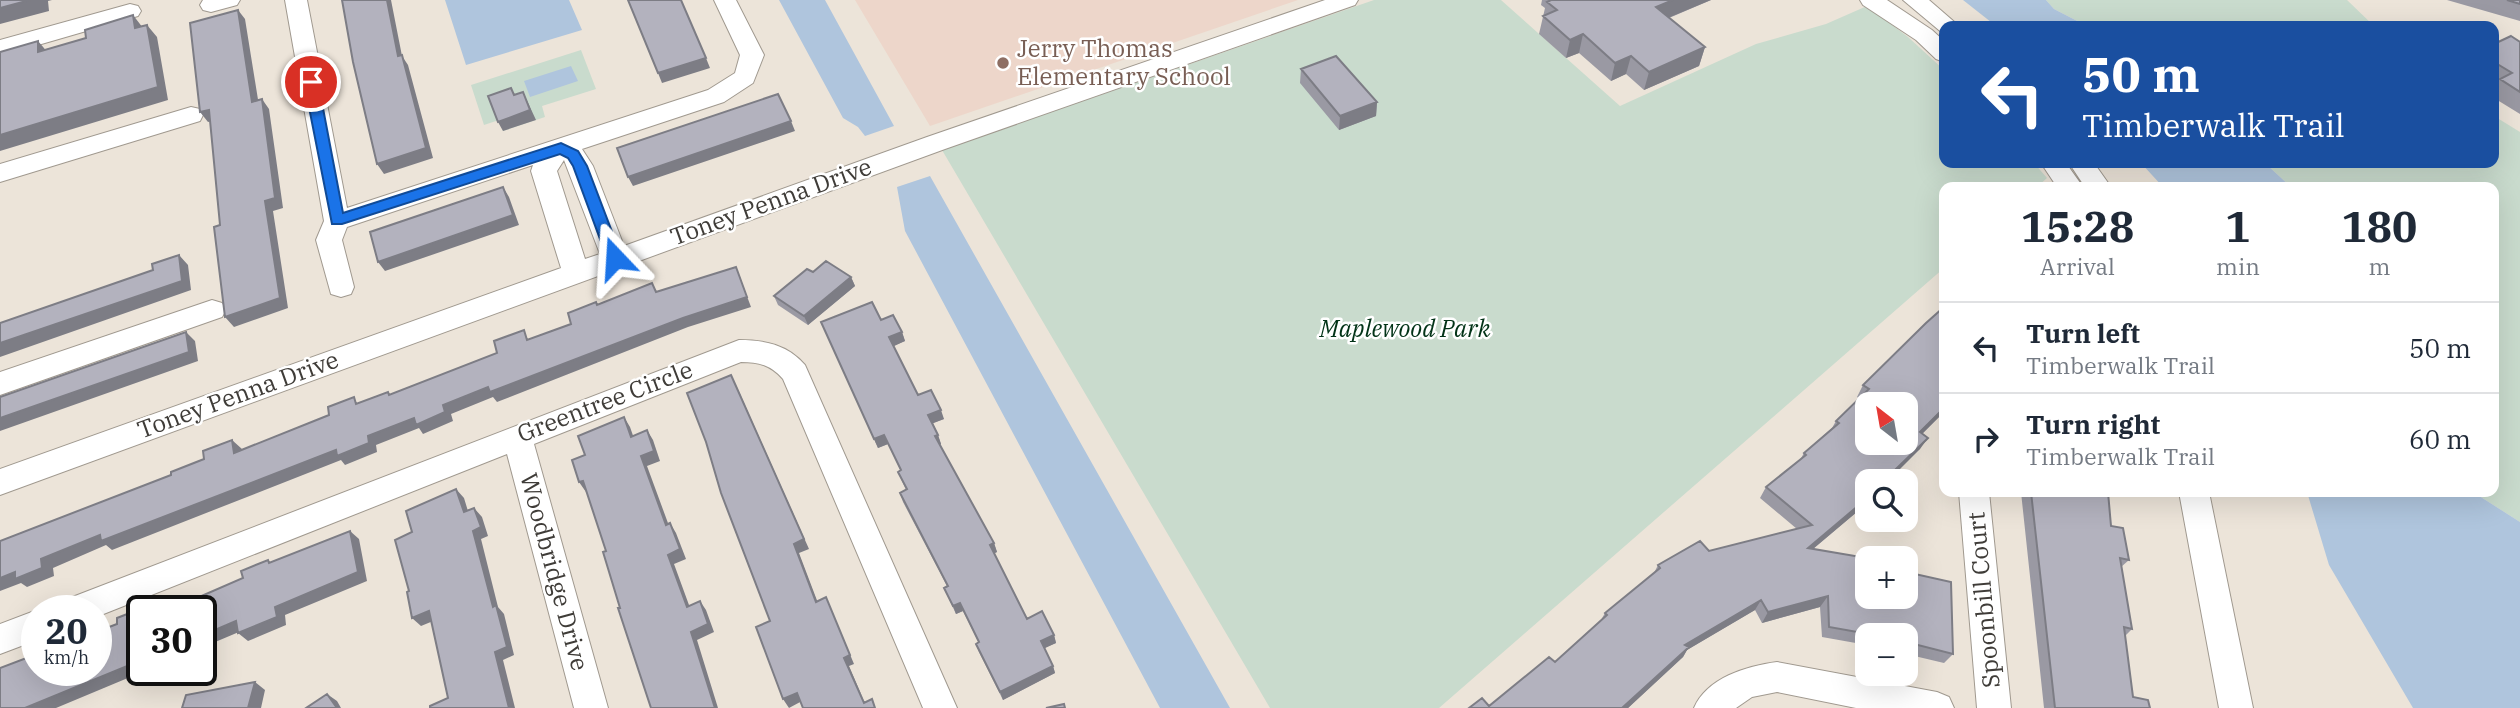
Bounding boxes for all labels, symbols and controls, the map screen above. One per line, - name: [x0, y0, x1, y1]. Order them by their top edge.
- place label: Jerry Thomas Elementary School: [1017, 32, 1231, 92]
- text: 50 m: [2082, 42, 2200, 105]
- icon: left: [1967, 49, 2058, 140]
- pin: [281, 52, 341, 112]
- marker: Jerry Thomas Elementary School: [995, 55, 1011, 71]
- icon: arrive: [292, 63, 330, 101]
- text: Timberwalk Trail: [2082, 104, 2345, 146]
- street label: Toney Penna Drive: [666, 150, 876, 252]
- text: 15:28: [2021, 199, 2134, 254]
- text: 1: [2225, 199, 2251, 254]
- text: 180: [2342, 199, 2417, 254]
- position arrow: [578, 221, 652, 295]
- text: Arrival: [2040, 251, 2115, 281]
- text: min: [2216, 251, 2260, 281]
- text: m: [2368, 251, 2390, 281]
- park label: Maplewood Park: [1319, 312, 1491, 344]
- text: Turn left: [2026, 316, 2140, 350]
- icon: left: [1967, 329, 2005, 367]
- text: 50 m: [2409, 331, 2471, 365]
- street label: Toney Penna Drive: [133, 343, 343, 445]
- text: Timberwalk Trail: [2026, 350, 2215, 380]
- street label: Greentree Circle: [512, 353, 697, 449]
- north arrow: [1855, 392, 1918, 455]
- map controls: [1855, 392, 1918, 686]
- text: Turn right: [2026, 407, 2160, 441]
- icon: right: [1967, 420, 2005, 458]
- text: 60 m: [2409, 422, 2471, 456]
- text: Timberwalk Trail: [2026, 441, 2215, 471]
- street label: Woodbridge Drive: [513, 469, 597, 674]
- button: search: [1855, 469, 1918, 532]
- street label: Spoonbill Court: [1959, 511, 2007, 689]
- button: +: [1855, 546, 1918, 609]
- speed limit sign: 30: [126, 595, 217, 686]
- text: 20: [45, 608, 88, 654]
- button: −: [1855, 623, 1918, 686]
- text: km/h: [44, 646, 89, 669]

